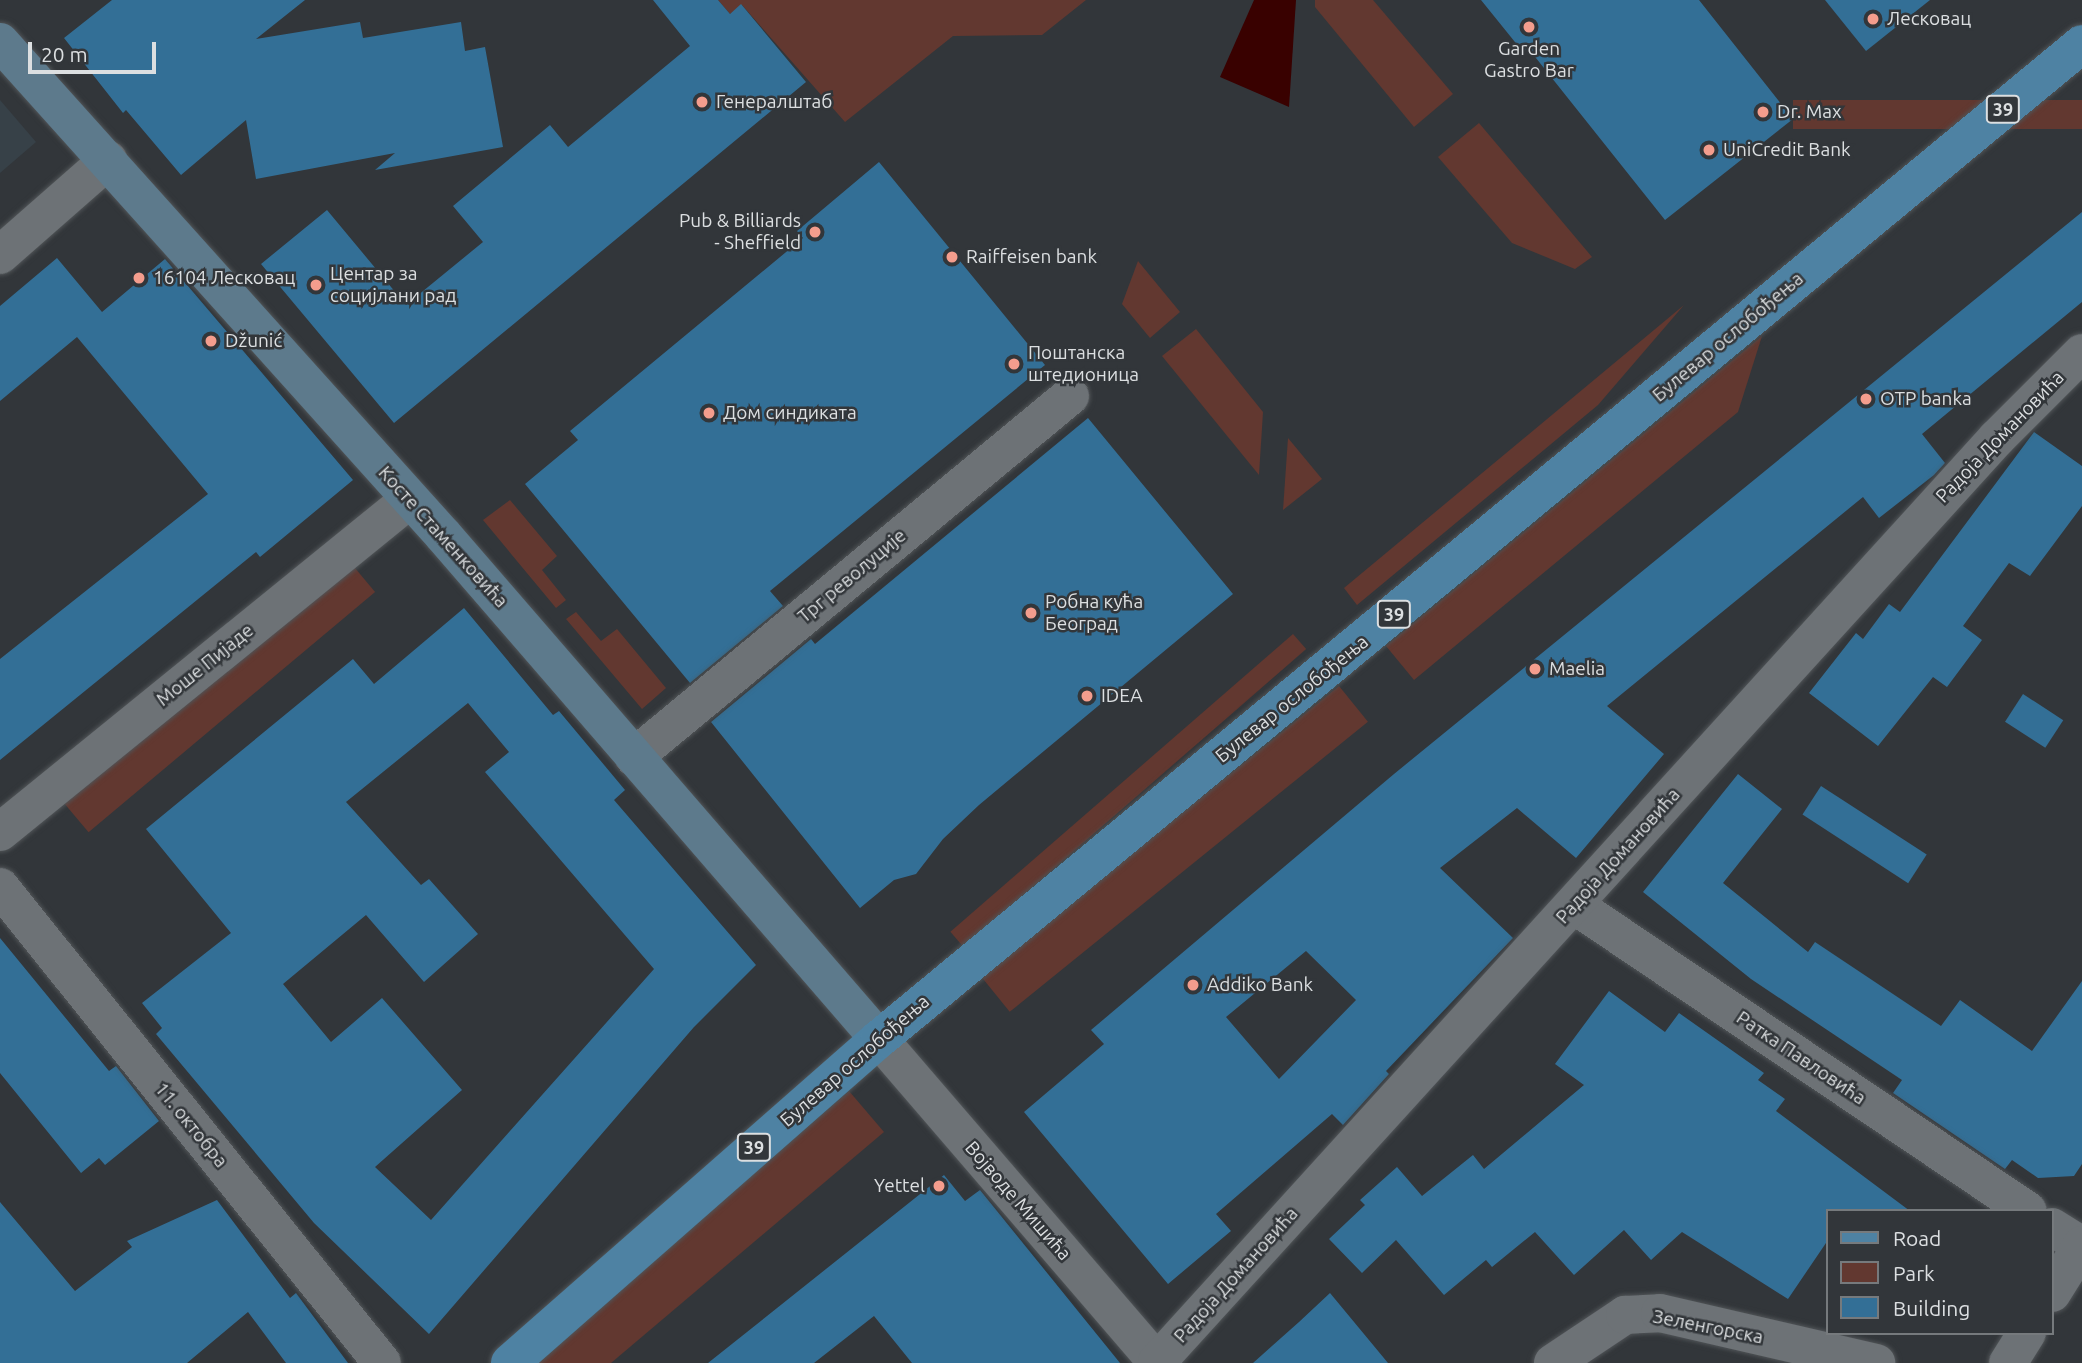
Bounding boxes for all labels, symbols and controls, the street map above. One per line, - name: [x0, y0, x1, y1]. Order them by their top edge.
- place label: Лесковац: [1887, 8, 1971, 30]
- marker: Лесковац: [1865, 11, 1881, 27]
- marker: Garden Gastro Bar: [1521, 19, 1537, 35]
- scale bar: [32, 28, 159, 72]
- place label: Garden Gastro Bar: [1484, 38, 1574, 82]
- text: 20 m: [41, 42, 88, 66]
- place label: Генералштаб: [716, 91, 832, 113]
- marker: Генералштаб: [694, 94, 710, 110]
- road number: 39: [1986, 94, 2021, 124]
- place label: Dr. Max: [1777, 101, 1842, 123]
- marker: Dr. Max: [1755, 104, 1771, 120]
- place label: UniCredit Bank: [1723, 139, 1851, 161]
- marker: UniCredit Bank: [1701, 142, 1717, 158]
- place label: Pub & Billiards - Sheffield: [679, 210, 801, 254]
- marker: Pub & Billiards - Sheffield: [807, 224, 823, 240]
- place label: Raiffeisen bank: [966, 246, 1097, 268]
- marker: Raiffeisen bank: [944, 249, 960, 265]
- place label: Центар за социјлани рад: [330, 263, 456, 307]
- place label: 16104 Лесковац: [153, 267, 295, 289]
- street label: Булевар ослобођења: [1648, 267, 1808, 407]
- marker: 16104 Лесковац: [131, 270, 147, 286]
- marker: Центар за социјлани рад: [308, 277, 324, 293]
- place label: Džunić: [225, 330, 282, 352]
- marker: Džunić: [203, 333, 219, 349]
- place label: Поштанска штедионица: [1028, 342, 1139, 386]
- marker: Поштанска штедионица: [1006, 356, 1022, 372]
- street label: Радоја Домановића: [1931, 366, 2069, 508]
- place label: OTP banka: [1880, 388, 1972, 410]
- marker: OTP banka: [1858, 391, 1874, 407]
- place label: Дом синдиката: [723, 402, 857, 424]
- marker: Дом синдиката: [701, 405, 717, 421]
- street label: Косте Стаменковића: [373, 462, 513, 612]
- street label: Трг револуције: [793, 524, 911, 628]
- place label: Робна кућа Београд: [1045, 591, 1143, 635]
- road number: 39: [1376, 600, 1412, 628]
- marker: Робна кућа Београд: [1023, 605, 1039, 621]
- street label: Моше Пијаде: [152, 619, 258, 711]
- street label: Булевар ослобођења: [1211, 630, 1373, 768]
- place label: Maelia: [1549, 658, 1605, 680]
- marker: Maelia: [1527, 661, 1543, 677]
- place label: IDEA: [1101, 685, 1143, 707]
- marker: IDEA: [1079, 688, 1095, 704]
- street label: Радоја Домановића: [1551, 784, 1685, 928]
- place label: Addiko Bank: [1207, 974, 1313, 996]
- marker: Addiko Bank: [1185, 977, 1201, 993]
- street label: Булевар ослобођења: [776, 990, 934, 1132]
- street label: Ратка Павловића: [1732, 1006, 1870, 1110]
- street label: 11. октобра: [150, 1078, 232, 1172]
- road number: 39: [736, 1132, 772, 1162]
- street label: Војводе Мишића: [960, 1137, 1076, 1265]
- place label: Yettel: [874, 1175, 925, 1197]
- marker: Yettel: [931, 1178, 947, 1194]
- street label: Радоја Домановића: [1169, 1203, 1303, 1347]
- legend: [1826, 1209, 2054, 1335]
- text: Road: [1893, 1226, 1941, 1250]
- text: Park: [1893, 1261, 1935, 1285]
- text: Building: [1893, 1296, 1970, 1320]
- street label: Зеленгорска: [1651, 1305, 1765, 1349]

